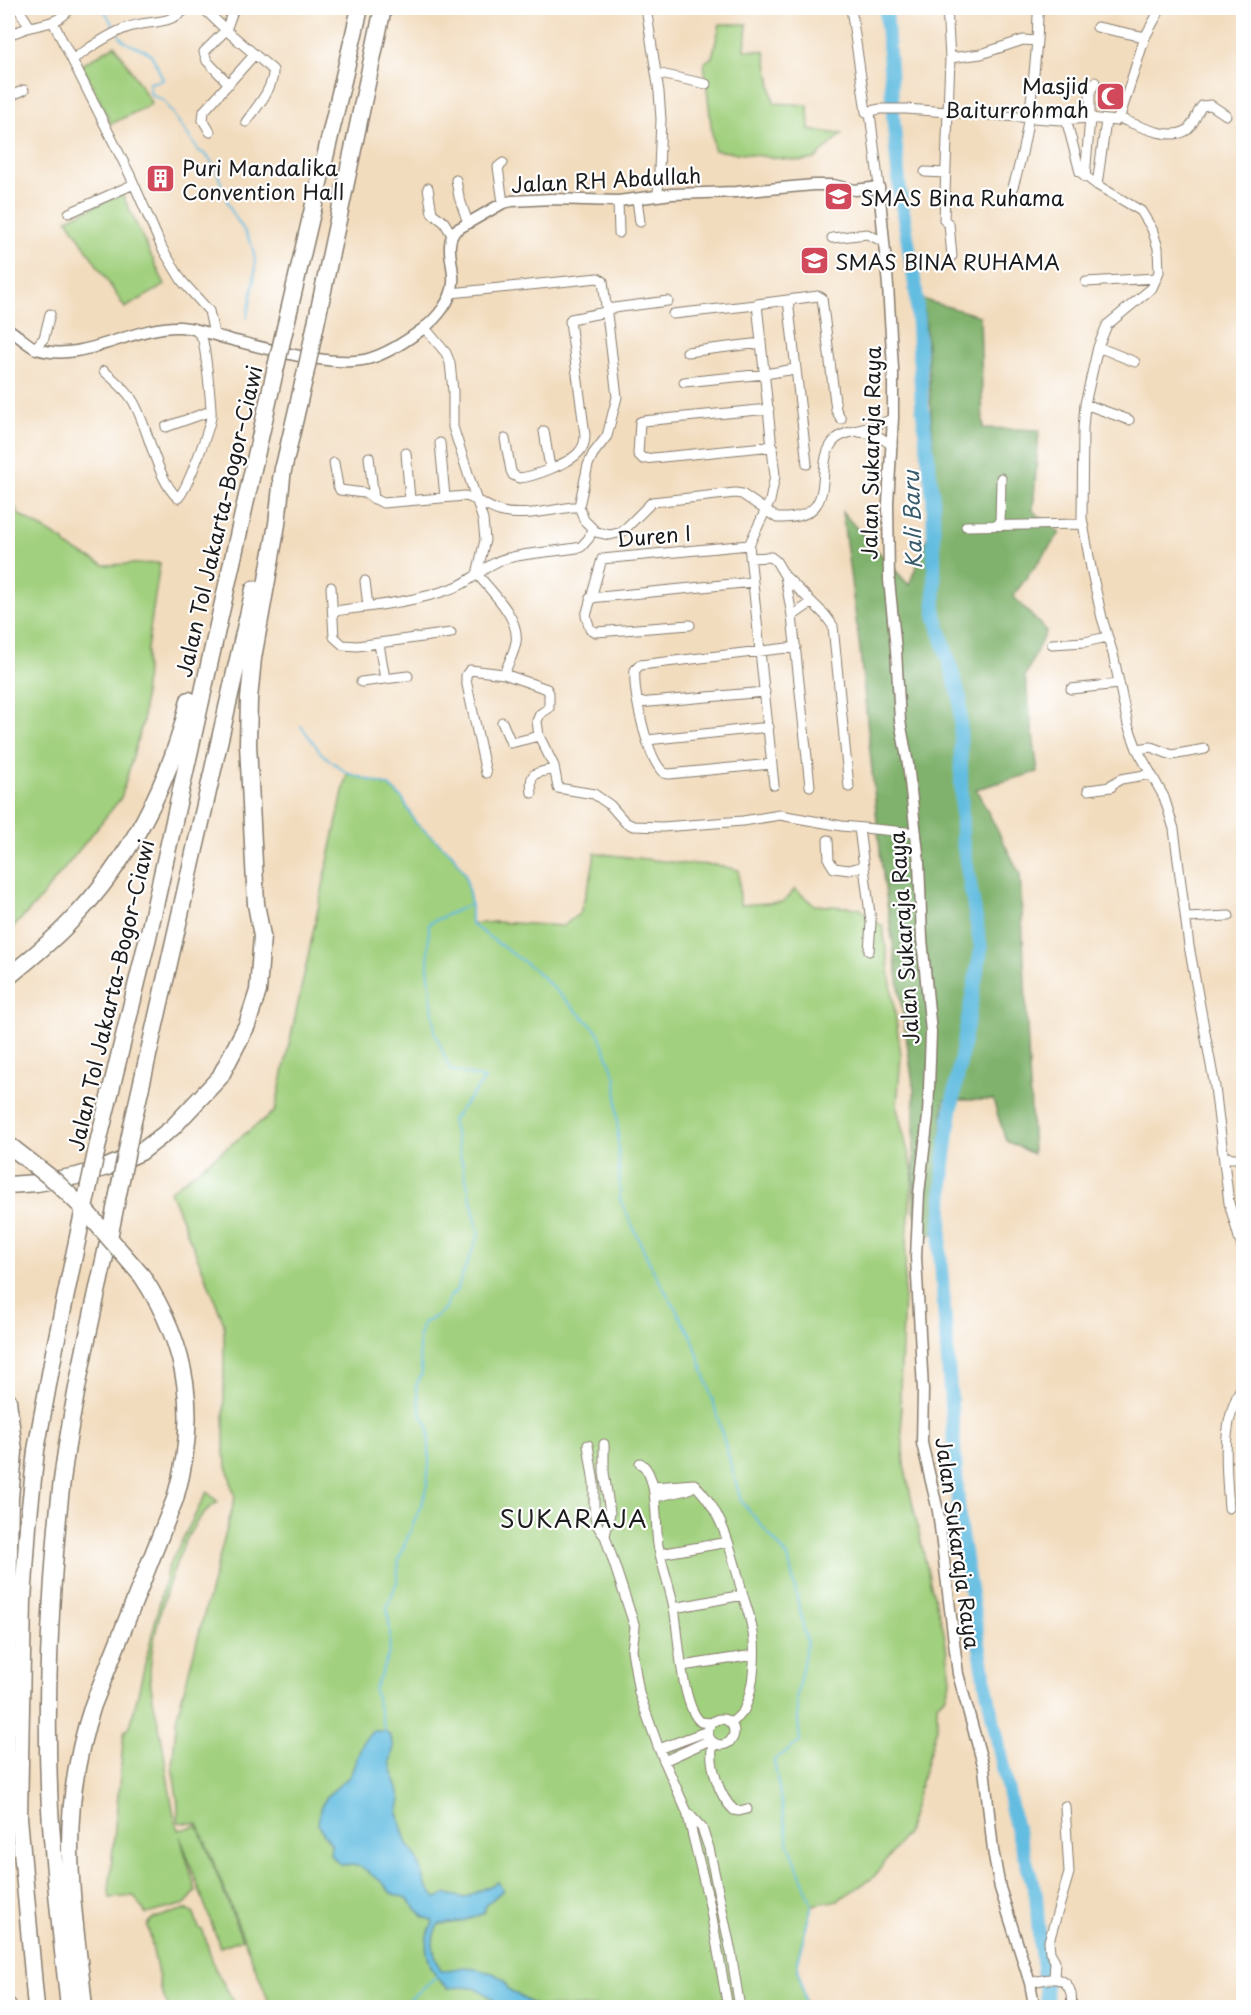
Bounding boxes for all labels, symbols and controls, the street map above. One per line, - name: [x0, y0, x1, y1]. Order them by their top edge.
- place label: Masjid Baiturrohmah: [944, 69, 1089, 125]
- mosque icon: Masjid Baiturrohmah: [1094, 81, 1126, 113]
- place label: Puri Mandalika Convention Hall: [182, 151, 344, 207]
- street label: Jalan RH Abdullah: [510, 158, 702, 200]
- building icon: Puri Mandalika Convention Hall: [145, 163, 177, 195]
- school or university icon: SMAS Bina Ruhama: [823, 181, 855, 213]
- place label: SMAS Bina Ruhama: [860, 181, 1065, 213]
- school or university icon: SMAS BINA RUHAMA: [798, 245, 830, 277]
- place label: SMAS BINA RUHAMA: [835, 245, 1060, 277]
- street label: Jalan Sukaraja Raya: [852, 345, 888, 560]
- street label: Jalan Tol Jakarta–Bogor–Ciawi: [167, 362, 269, 680]
- water label: Kali Baru: [893, 468, 929, 570]
- street label: Duren I: [615, 516, 693, 554]
- street label: Jalan Sukaraja Raya: [880, 830, 926, 1046]
- street label: Jalan Tol Jakarta–Bogor–Ciawi: [59, 836, 161, 1154]
- street label: Jalan Sukaraja Raya: [928, 1435, 990, 1652]
- district label: SUKARAJA: [500, 1500, 648, 1536]

